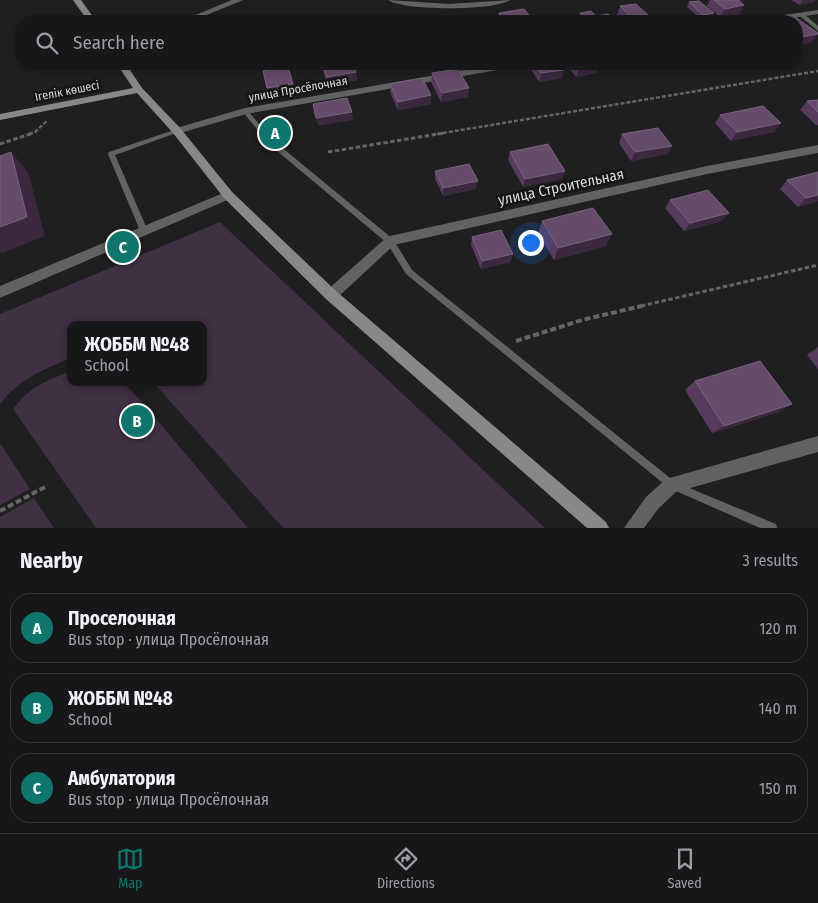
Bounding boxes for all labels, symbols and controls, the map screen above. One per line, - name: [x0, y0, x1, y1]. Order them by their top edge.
- search box: [15, 15, 803, 70]
- icon: search: [33, 29, 61, 57]
- text: Search here: [73, 31, 165, 54]
- street label: улица Просёлочная: [247, 73, 349, 105]
- street label: Ігелік көшесі: [34, 78, 100, 104]
- pin: A: [259, 114, 291, 152]
- street label: улица Строительная: [496, 165, 626, 209]
- pin: C: [107, 228, 139, 266]
- your location: [518, 230, 544, 256]
- popup: [67, 321, 207, 386]
- text: ЖОББМ №48: [85, 333, 189, 356]
- text: School: [85, 356, 129, 375]
- pin: B: [121, 402, 153, 440]
- text: Nearby: [20, 548, 82, 574]
- text: 3 results: [742, 551, 798, 570]
- text: Проселочная: [68, 607, 176, 630]
- text: A: [33, 619, 41, 638]
- text: 120 m: [759, 619, 797, 638]
- text: Bus stop · улица Просёлочная: [68, 630, 269, 649]
- text: ЖОББМ №48: [68, 687, 173, 710]
- text: B: [33, 699, 41, 718]
- text: 140 m: [759, 699, 797, 718]
- text: School: [68, 710, 112, 729]
- text: Амбулатория: [68, 767, 175, 790]
- text: C: [33, 779, 41, 798]
- text: 150 m: [759, 779, 797, 798]
- text: Bus stop · улица Просёлочная: [68, 790, 269, 809]
- tab: Map: [116, 845, 144, 892]
- tab: Directions: [377, 845, 435, 892]
- tab: Saved: [667, 845, 702, 892]

